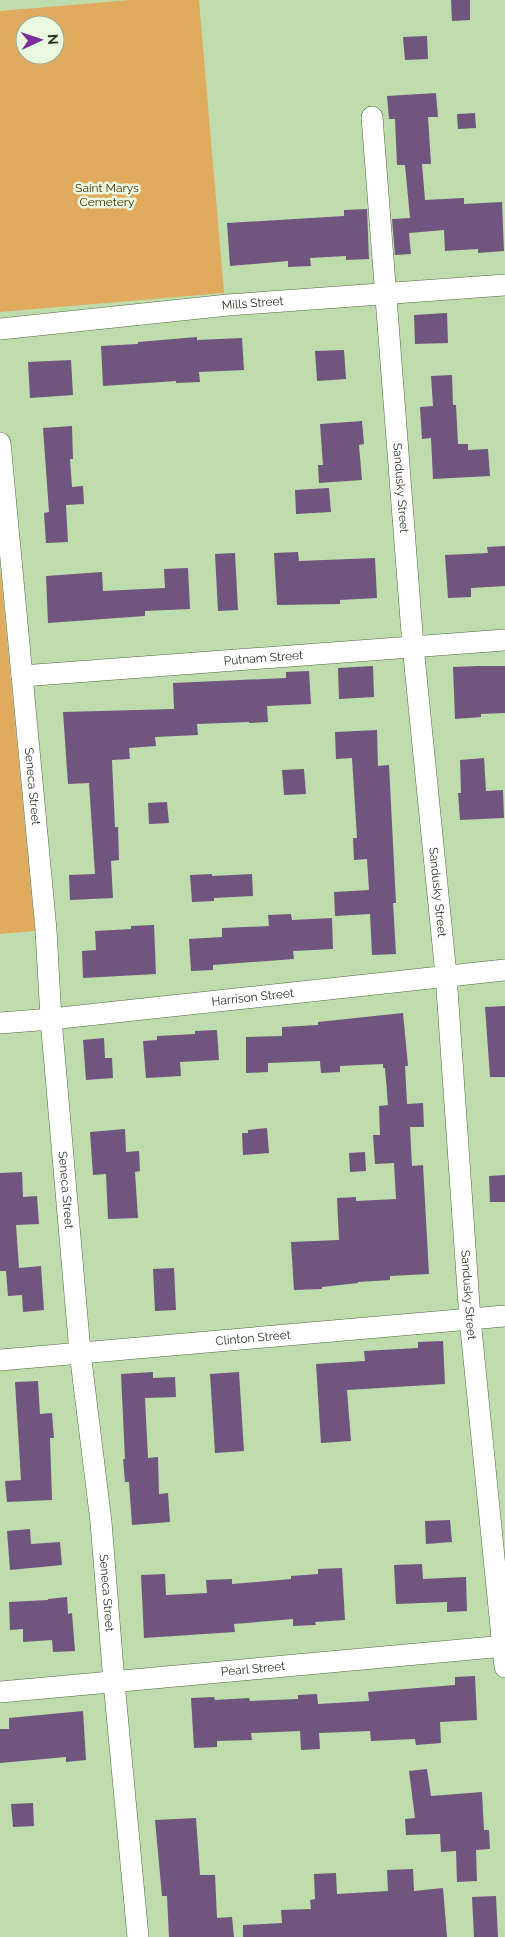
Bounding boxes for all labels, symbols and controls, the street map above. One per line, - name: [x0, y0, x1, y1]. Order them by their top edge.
- north arrow: [15, 15, 65, 65]
- text: N: [45, 34, 61, 45]
- park label: Saint Marys Cemetery: [75, 181, 139, 209]
- street label: Mills Street: [221, 294, 284, 313]
- street label: Sandusky Street: [390, 442, 411, 533]
- street label: Putnam Street: [223, 648, 304, 668]
- street label: Seneca Street: [22, 747, 43, 826]
- street label: Sandusky Street: [426, 847, 449, 938]
- street label: Harrison Street: [211, 986, 295, 1009]
- street label: Seneca Street: [56, 1151, 76, 1229]
- street label: Sandusky Street: [458, 1250, 479, 1341]
- street label: Clinton Street: [215, 1328, 291, 1348]
- street label: Seneca Street: [97, 1554, 117, 1632]
- street label: Pearl Street: [220, 1659, 286, 1679]

